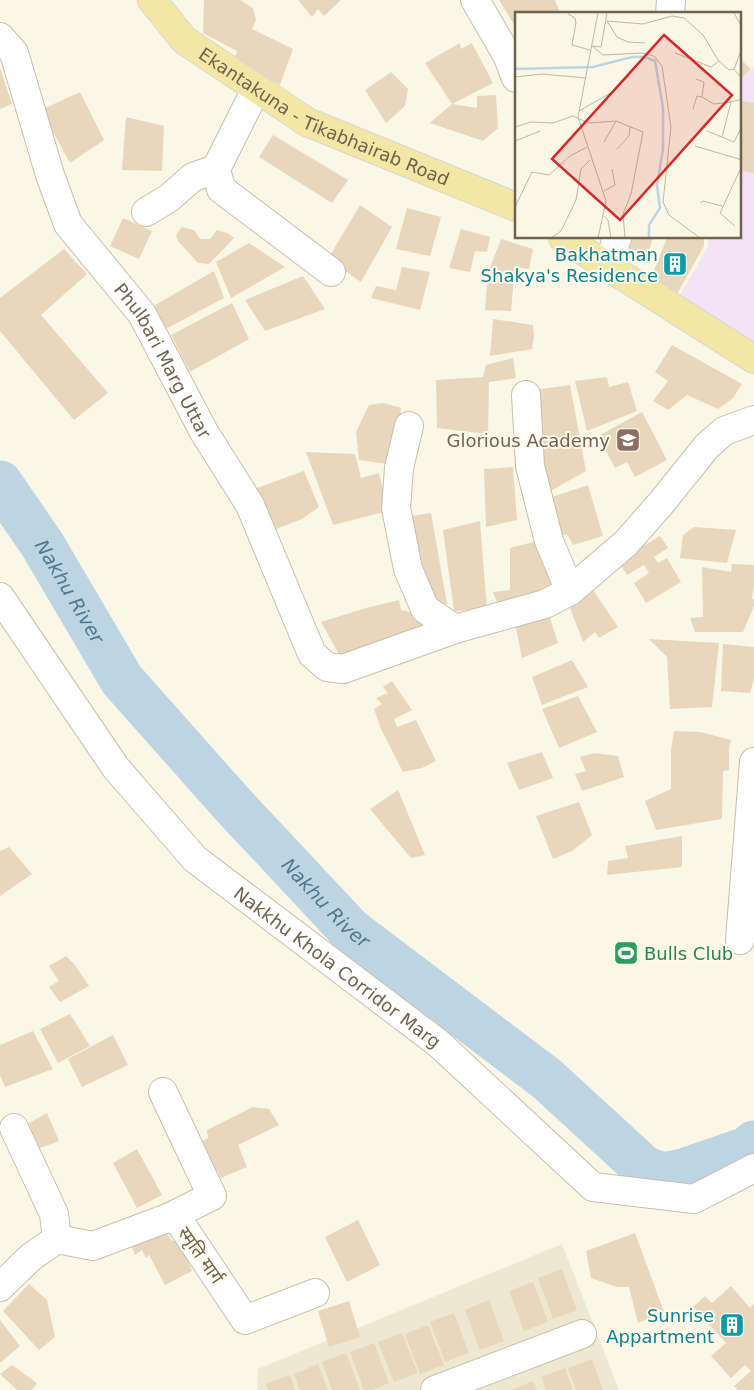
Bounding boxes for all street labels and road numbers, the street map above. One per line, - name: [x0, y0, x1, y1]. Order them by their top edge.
- street label: Ekantakuna - Tikabhairab Road: [195, 43, 453, 189]
- street label: Phulbari Marg Uttar: [110, 279, 216, 443]
- street label: Nakkhu Khola Corridor Marg: [230, 882, 445, 1052]
- street label: स्मृति मार्ग: [172, 1223, 229, 1289]

